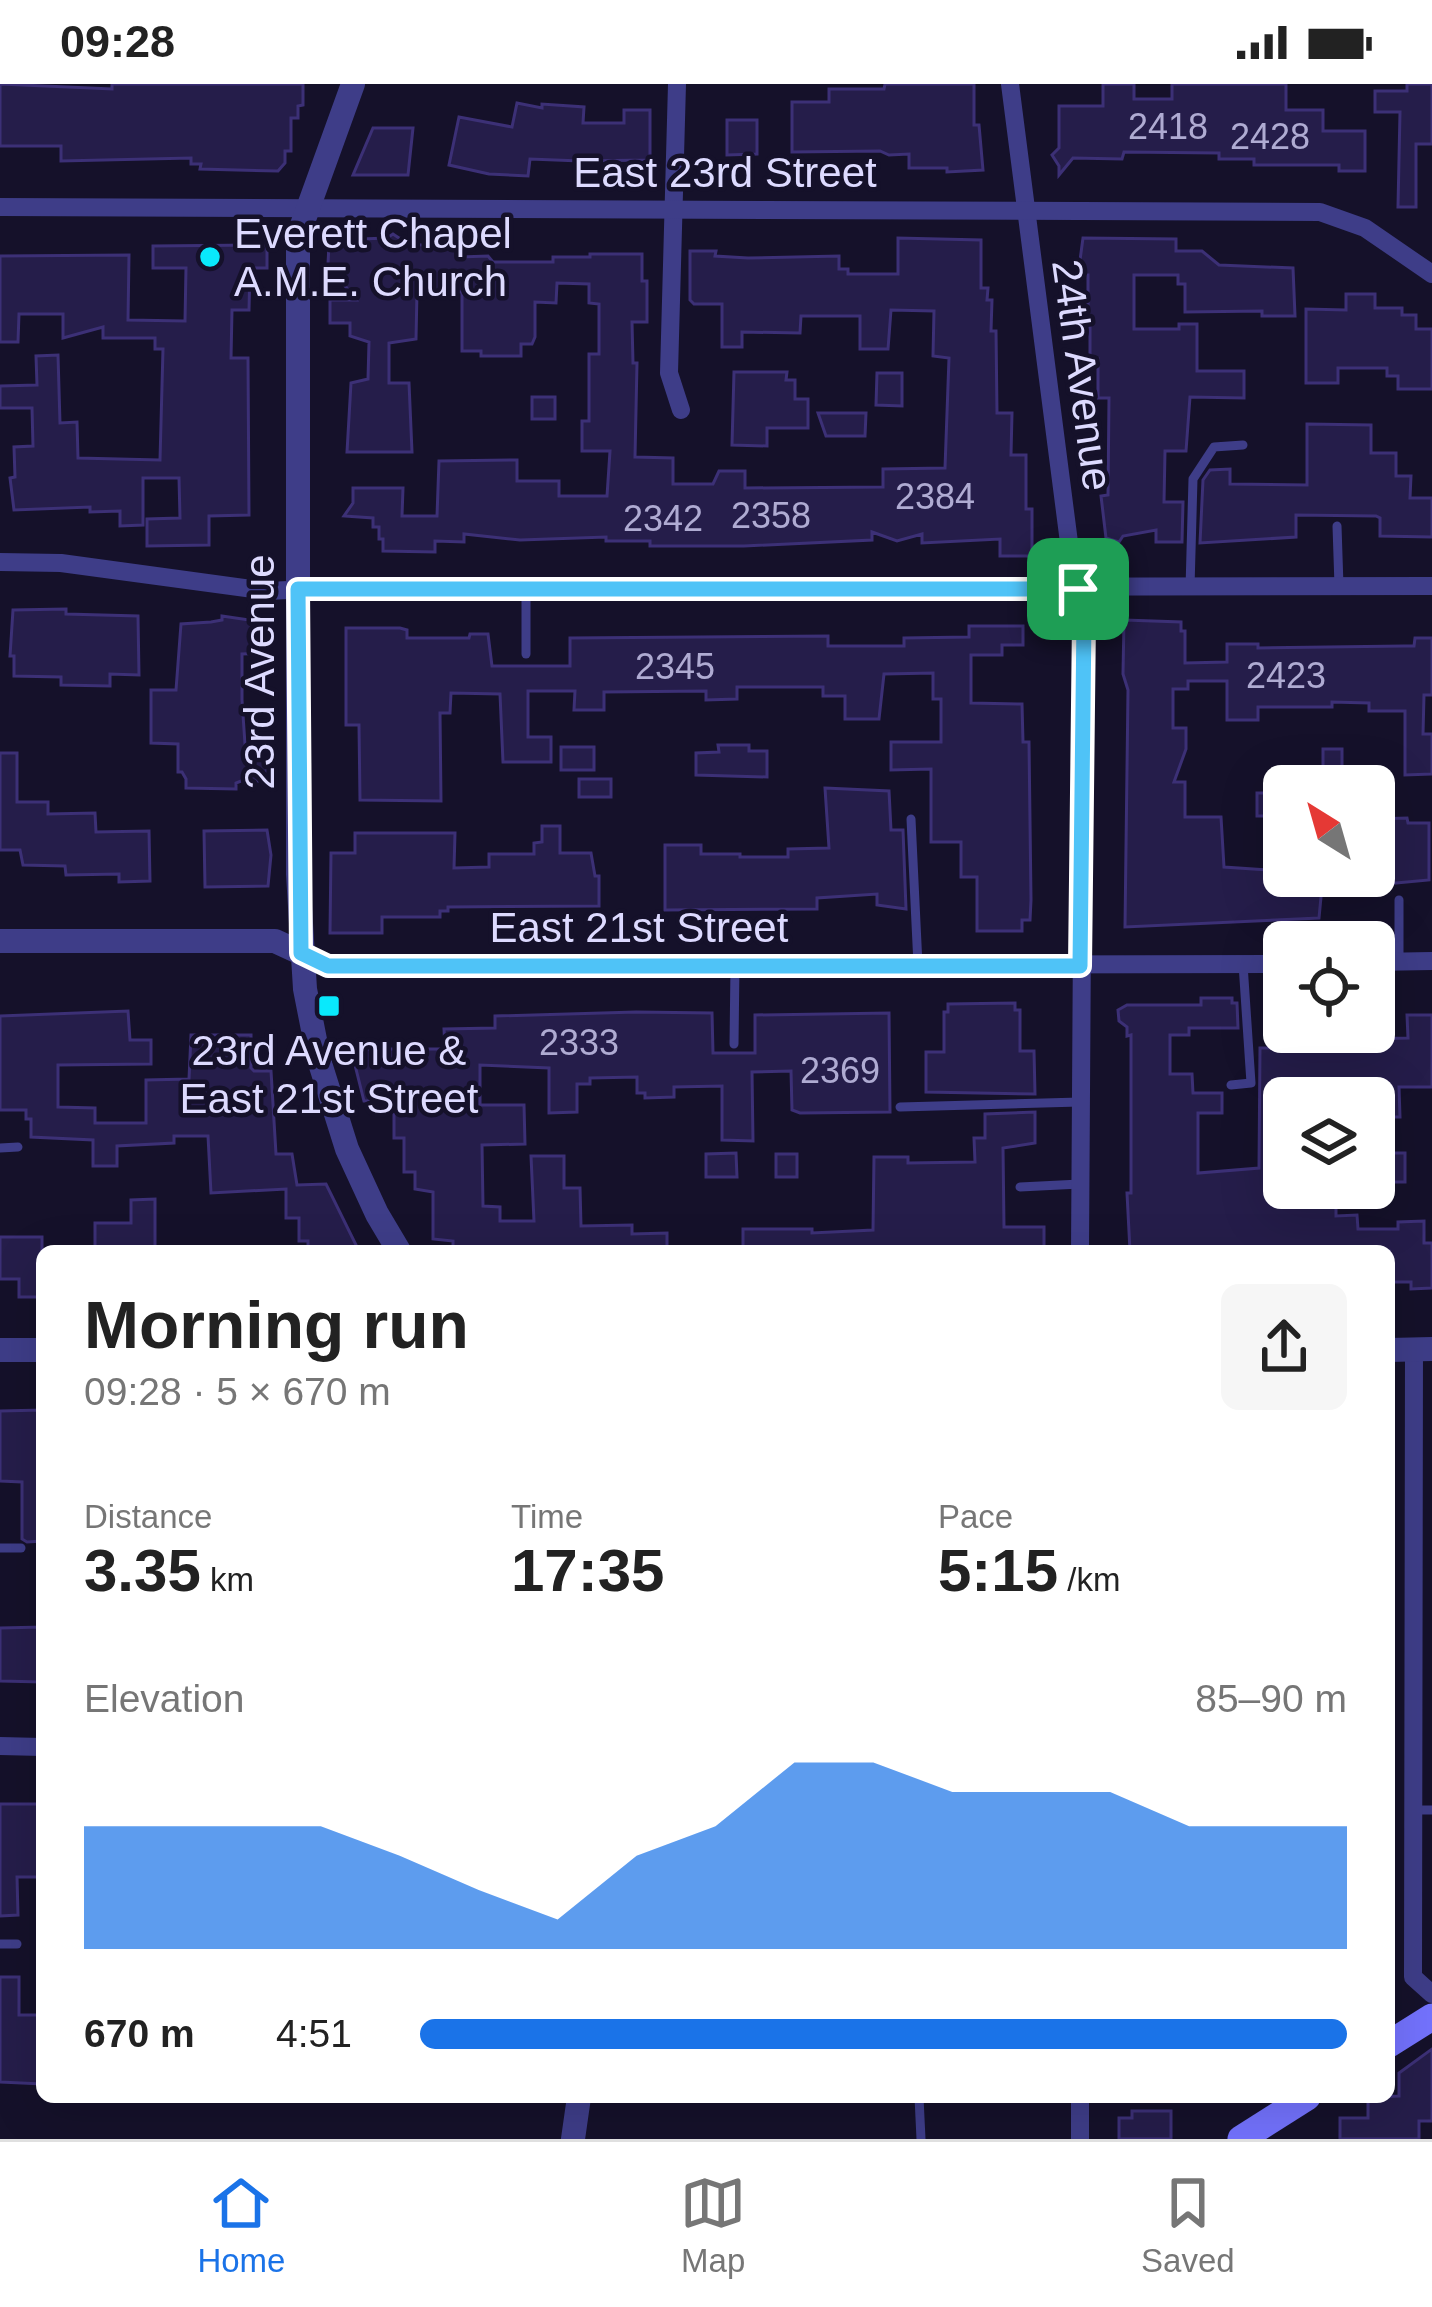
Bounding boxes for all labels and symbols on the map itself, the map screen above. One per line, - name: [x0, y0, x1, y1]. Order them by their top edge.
- house number: 2418: [1128, 106, 1208, 147]
- house number: 2428: [1230, 116, 1310, 157]
- street label: East 23rd Street: [573, 149, 877, 196]
- place label: Everett Chapel A.M.E. Church: [234, 210, 512, 305]
- marker: Everett Chapel A.M.E. Church: [197, 244, 223, 270]
- street label: 24th Avenue: [1043, 257, 1122, 494]
- house number: 2384: [895, 476, 975, 517]
- house number: 2358: [731, 495, 811, 536]
- house number: 2342: [623, 498, 703, 539]
- pin: [1027, 538, 1129, 640]
- street label: 23rd Avenue: [236, 554, 283, 790]
- house number: 2345: [635, 646, 715, 687]
- house number: 2423: [1246, 655, 1326, 696]
- north arrow: [1263, 765, 1395, 897]
- street label: East 21st Street: [490, 904, 789, 951]
- marker: 23rd Avenue & East 21st Street: [316, 993, 342, 1019]
- house number: 2333: [539, 1022, 619, 1063]
- place label: 23rd Avenue & East 21st Street: [180, 1027, 479, 1122]
- house number: 2369: [800, 1050, 880, 1091]

